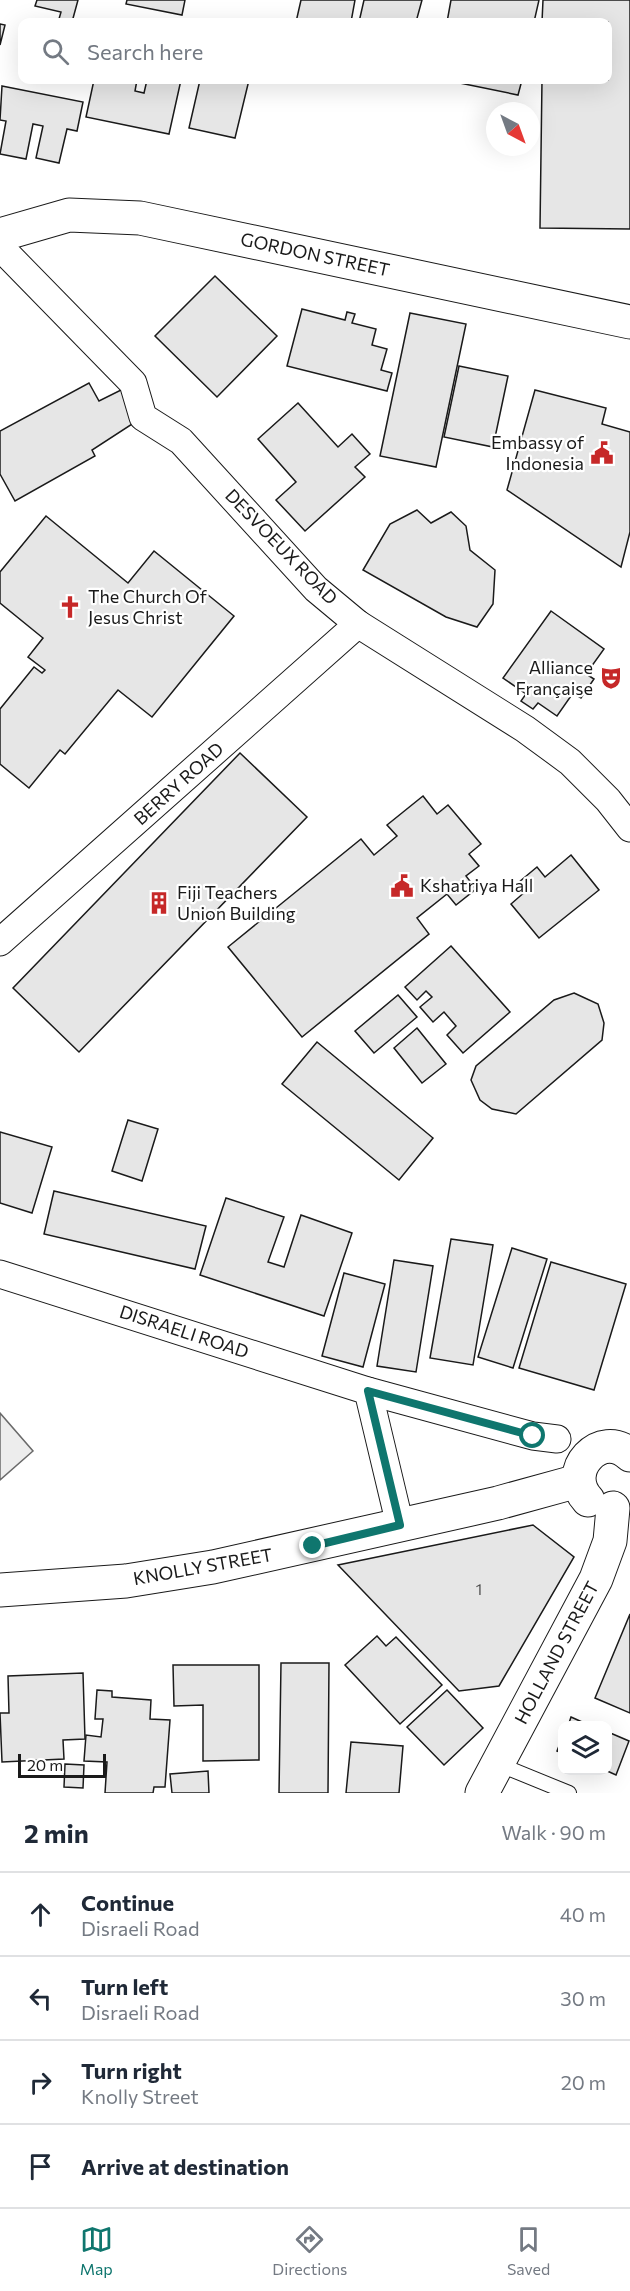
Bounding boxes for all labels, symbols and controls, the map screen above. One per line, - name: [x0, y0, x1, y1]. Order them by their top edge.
- search box: [18, 18, 612, 84]
- icon: search: [39, 35, 72, 68]
- text: Search here: [87, 38, 203, 65]
- north arrow: [486, 102, 540, 156]
- street label: GORDON STREET: [239, 227, 392, 281]
- place label: Embassy of Indonesia: [491, 431, 585, 474]
- public building icon: Embassy of Indonesia: [589, 440, 615, 466]
- street label: DESVOEUX ROAD: [221, 484, 342, 609]
- place label: The Church Of Jesus Christ: [88, 585, 208, 628]
- church icon: The Church Of Jesus Christ: [57, 594, 83, 620]
- place label: Alliance Française: [516, 656, 593, 699]
- theatre icon: Alliance Française: [598, 665, 624, 691]
- street label: BERRY ROAD: [129, 737, 228, 829]
- public building icon: Kshatriya Hall: [389, 873, 415, 899]
- place label: Kshatriya Hall: [420, 874, 533, 896]
- place label: Fiji Teachers Union Building: [177, 881, 296, 924]
- building icon: Fiji Teachers Union Building: [146, 890, 172, 916]
- street label: DISRAELI ROAD: [117, 1300, 252, 1362]
- route start: [519, 1422, 545, 1448]
- route end: [299, 1532, 325, 1558]
- street label: KNOLLY STREET: [131, 1543, 274, 1589]
- street label: HOLLAND STREET: [509, 1577, 603, 1728]
- house number: 1: [476, 1580, 482, 1598]
- map controls: [558, 1721, 612, 1775]
- button: layers: [558, 1721, 612, 1775]
- scale bar: [18, 1751, 106, 1778]
- text: 20 m: [27, 1755, 63, 1774]
- text: 2 min: [24, 1817, 89, 1848]
- text: Walk · 90 m: [501, 1820, 606, 1844]
- text: Continue: [81, 1889, 174, 1916]
- icon: ahead: [24, 1898, 57, 1931]
- text: 40 m: [560, 1902, 606, 1926]
- text: Disraeli Road: [81, 1916, 200, 1940]
- text: Turn left: [81, 1973, 168, 2000]
- icon: left: [24, 1982, 57, 2015]
- text: 30 m: [560, 1986, 606, 2010]
- text: Disraeli Road: [81, 2000, 200, 2024]
- text: Turn right: [81, 2057, 182, 2084]
- icon: right: [24, 2066, 57, 2099]
- text: 20 m: [561, 2070, 606, 2094]
- text: Knolly Street: [81, 2084, 199, 2108]
- icon: arrive: [24, 2150, 57, 2183]
- text: Arrive at destination: [81, 2153, 289, 2180]
- tab: Map: [80, 2223, 113, 2278]
- tab: Directions: [272, 2223, 347, 2278]
- tab: Saved: [507, 2223, 550, 2278]

